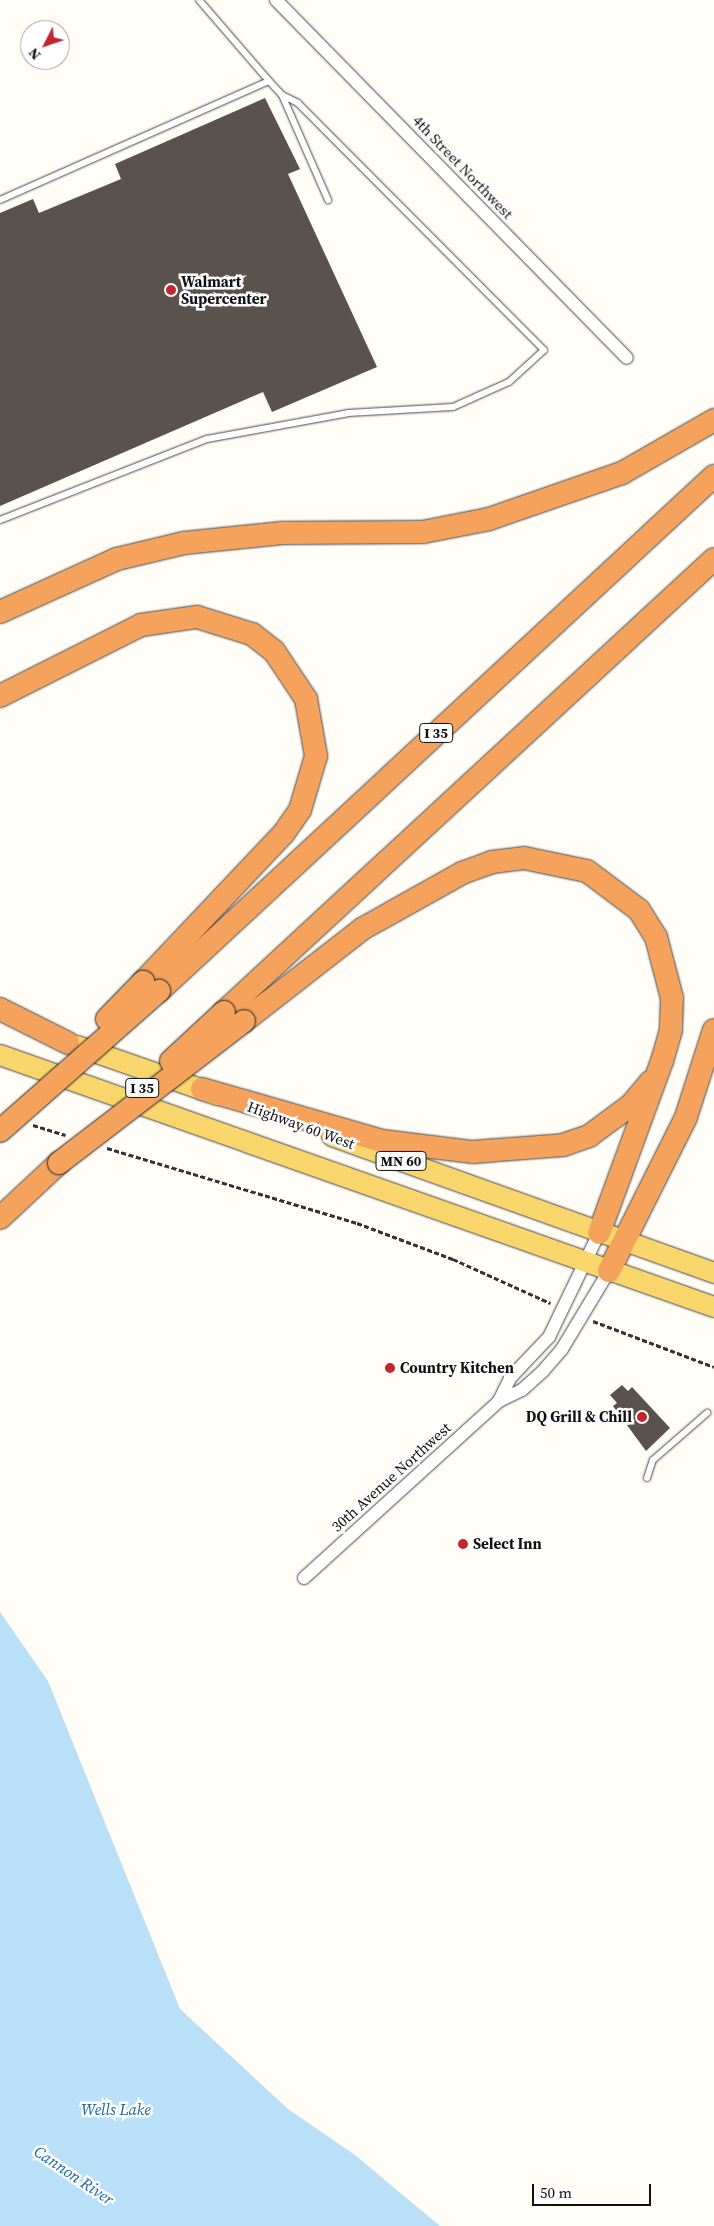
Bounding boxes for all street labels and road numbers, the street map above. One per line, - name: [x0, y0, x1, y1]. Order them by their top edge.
- street label: 4th Street Northwest: [409, 112, 517, 222]
- road number: I 35: [418, 721, 454, 744]
- road number: I 35: [124, 1076, 160, 1100]
- street label: Highway 60 West: [245, 1097, 357, 1153]
- road number: MN 60: [375, 1150, 427, 1172]
- street label: 30th Avenue Northwest: [328, 1419, 454, 1535]

